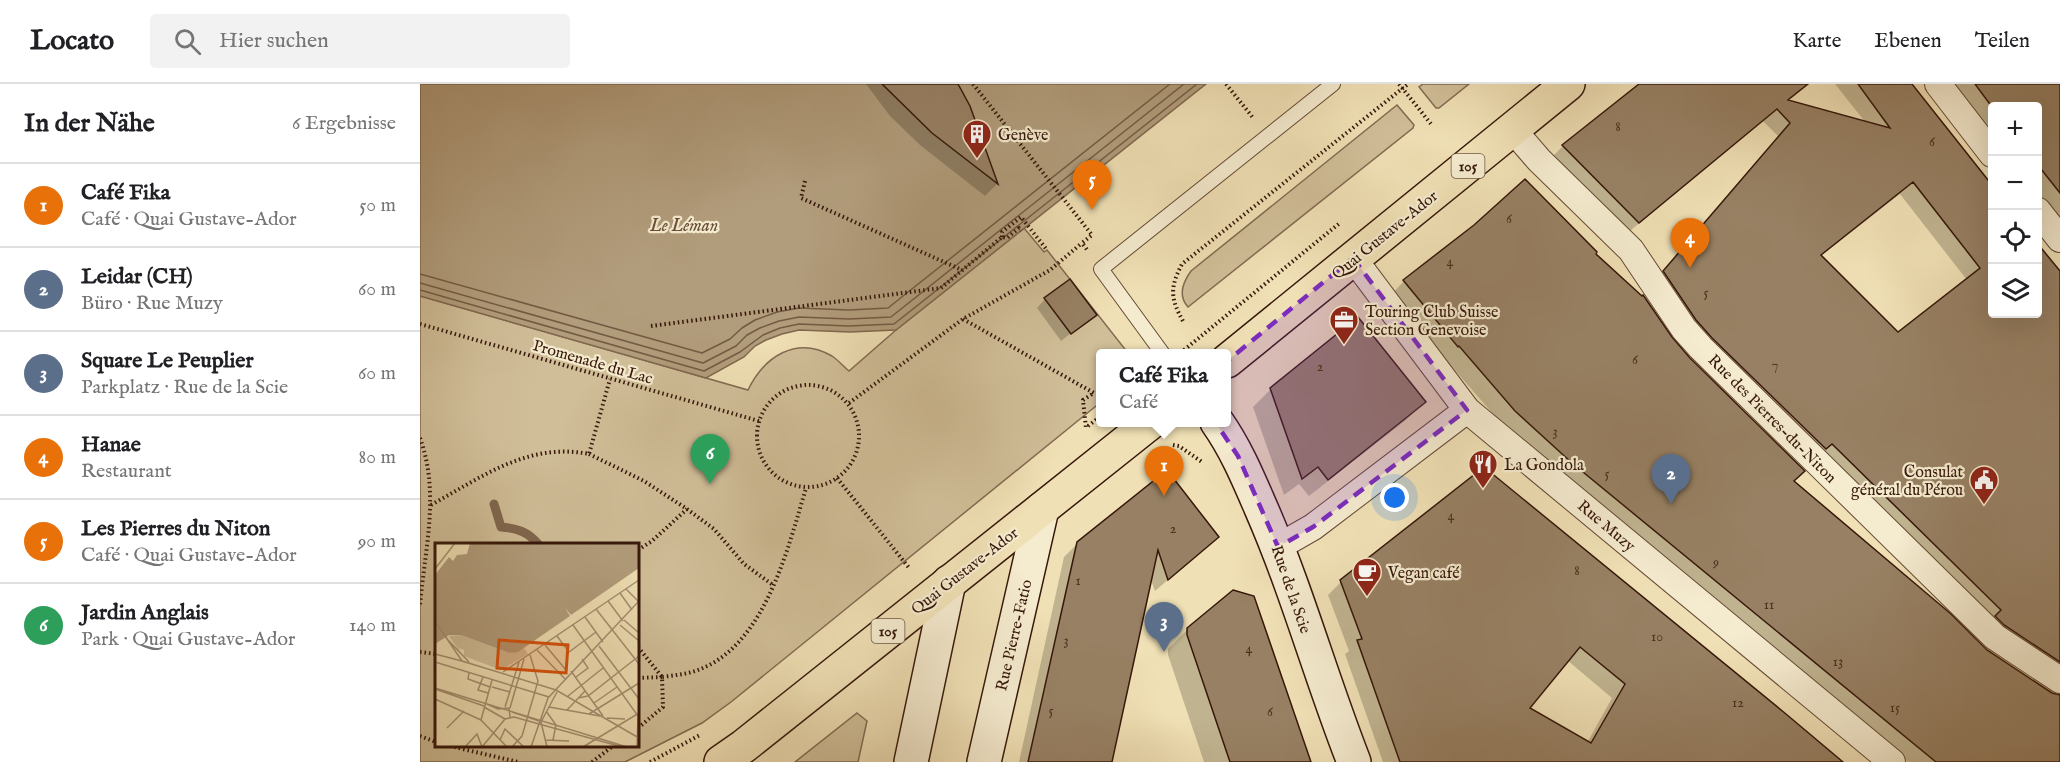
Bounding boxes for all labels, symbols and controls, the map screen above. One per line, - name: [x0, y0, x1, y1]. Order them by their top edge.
- search box: [150, 14, 570, 68]
- text: Locato: [30, 24, 114, 59]
- icon: search: [171, 25, 204, 58]
- text: Hier suchen: [219, 27, 329, 55]
- text: Karte: [1793, 28, 1841, 55]
- text: Ebenen: [1874, 28, 1942, 55]
- text: Teilen: [1975, 28, 2030, 55]
- map controls: [1988, 102, 2042, 318]
- button: +: [1988, 102, 2042, 156]
- text: In der Nähe: [24, 107, 155, 140]
- text: 6 Ergebnisse: [292, 111, 396, 136]
- building icon: Genève: [961, 118, 993, 160]
- house number: 8: [1615, 118, 1621, 136]
- place label: Genève: [998, 126, 1048, 146]
- house number: 6: [1929, 133, 1936, 151]
- road number: 105: [1452, 154, 1484, 178]
- button: −: [1988, 156, 2042, 210]
- pin: 5: [1072, 160, 1112, 210]
- text: Café Fika: [81, 179, 170, 207]
- street label: Quai Gustave-Ador: [1328, 187, 1442, 284]
- text: 1: [40, 193, 47, 218]
- text: 50 m: [359, 193, 396, 218]
- text: Café · Quai Gustave-Ador: [81, 207, 297, 232]
- house number: 6: [1506, 210, 1513, 228]
- button: locate: [1988, 210, 2042, 264]
- water label: Le Léman: [649, 215, 718, 238]
- pin: 4: [1670, 218, 1710, 268]
- house number: 4: [1447, 253, 1454, 271]
- text: Leidar (CH): [81, 263, 193, 291]
- button: layers: [1988, 264, 2042, 318]
- text: 2: [39, 277, 48, 302]
- text: 60 m: [358, 277, 396, 302]
- house number: 5: [1703, 284, 1709, 302]
- text: Büro · Rue Muzy: [81, 291, 223, 316]
- place label: Touring Club Suisse Section Genevoise: [1365, 303, 1498, 341]
- office icon: Touring Club Suisse Section Genevoise: [1328, 304, 1360, 346]
- street label: Promenade du Lac: [530, 336, 655, 390]
- text: Square Le Peuplier: [81, 347, 254, 375]
- popup: [1096, 349, 1231, 427]
- house number: 6: [1632, 351, 1639, 369]
- street label: Rue des Pierres-du-Niton: [1703, 351, 1840, 488]
- house number: 7: [1772, 356, 1778, 374]
- house number: 2: [1317, 358, 1324, 376]
- text: 3: [40, 361, 47, 386]
- text: 60 m: [358, 361, 396, 386]
- text: Café Fika: [1119, 362, 1208, 390]
- text: Parkplatz · Rue de la Scie: [81, 375, 288, 400]
- text: Café: [1119, 390, 1158, 415]
- house number: 3: [1552, 423, 1558, 441]
- text: Hanae: [81, 431, 141, 459]
- pin: 6: [690, 434, 730, 484]
- text: 4: [39, 445, 48, 470]
- text: 80 m: [359, 445, 396, 470]
- pin: 1: [1144, 446, 1184, 496]
- restaurant icon: La Gondola: [1467, 448, 1499, 490]
- pin: 2: [1652, 454, 1690, 504]
- place label: La Gondola: [1504, 456, 1584, 476]
- text: Restaurant: [81, 459, 172, 484]
- place label: Consulat général du Pérou: [1851, 463, 1964, 501]
- public building icon: Consulat général du Pérou: [1968, 464, 2000, 506]
- house number: 5: [1604, 465, 1610, 483]
- your location: [1380, 483, 1409, 512]
- street label: Rue Muzy: [1573, 496, 1639, 557]
- house number: 4: [1448, 507, 1455, 525]
- text: Les Pierres du Niton: [81, 515, 270, 543]
- house number: 2: [1170, 520, 1177, 538]
- street label: Quai Gustave-Ador: [908, 523, 1023, 620]
- text: 5: [40, 529, 47, 554]
- text: 90 m: [358, 529, 396, 554]
- text: Café · Quai Gustave-Ador: [81, 543, 297, 568]
- inset map: [435, 543, 639, 747]
- street label: Rue de la Scie: [1266, 543, 1315, 636]
- house number: 9: [1712, 554, 1719, 572]
- cafe icon: Vegan café: [1351, 556, 1383, 598]
- house number: 8: [1574, 562, 1580, 580]
- place label: Vegan café: [1387, 564, 1459, 584]
- house number: 1: [1075, 572, 1081, 590]
- street label: Rue Pierre-Fatio: [992, 577, 1038, 693]
- house number: 11: [1764, 596, 1774, 614]
- text: Jardin Anglais: [81, 599, 209, 627]
- pin: 3: [1144, 602, 1184, 652]
- text: 6: [39, 613, 48, 638]
- text: 140 m: [349, 613, 396, 638]
- road number: 105: [872, 619, 904, 643]
- text: Park · Quai Gustave-Ador: [81, 627, 295, 652]
- house number: 10: [1651, 628, 1663, 646]
- house number: 3: [1063, 632, 1069, 650]
- house number: 4: [1246, 640, 1253, 658]
- house number: 13: [1833, 653, 1843, 671]
- house number: 12: [1732, 694, 1744, 712]
- house number: 15: [1890, 699, 1900, 717]
- house number: 5: [1048, 702, 1054, 720]
- house number: 6: [1267, 703, 1274, 721]

